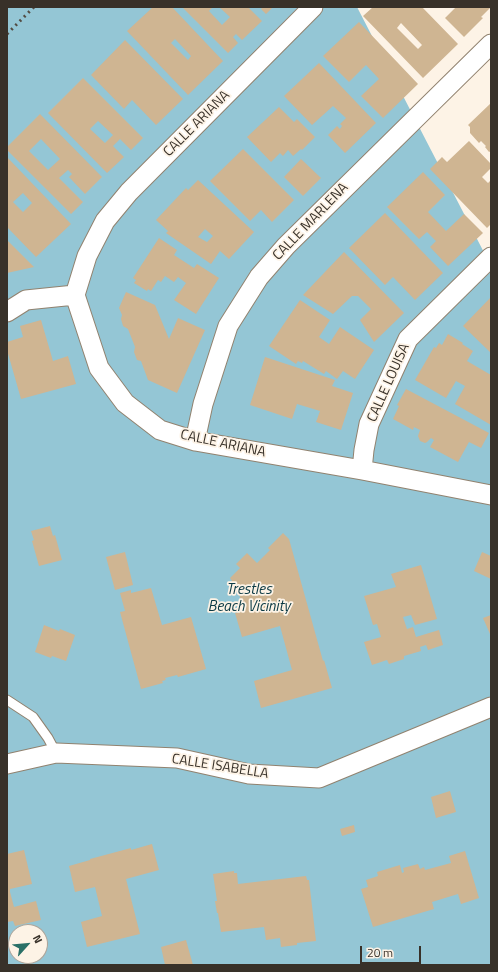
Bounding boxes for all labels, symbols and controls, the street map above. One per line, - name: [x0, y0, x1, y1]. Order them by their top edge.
- street label: CALLE ARIANA: [160, 87, 234, 161]
- street label: CALLE MARLENA: [270, 180, 352, 264]
- street label: CALLE LOUISA: [364, 341, 414, 425]
- street label: CALLE ARIANA: [179, 427, 267, 461]
- water label: Trestles Beach Vicinity: [208, 581, 290, 616]
- street label: CALLE ISABELLA: [171, 751, 269, 783]
- north arrow: [8, 924, 48, 964]
- text: N: [29, 932, 47, 946]
- scale bar: [362, 938, 423, 964]
- text: 20 m: [367, 943, 393, 962]

